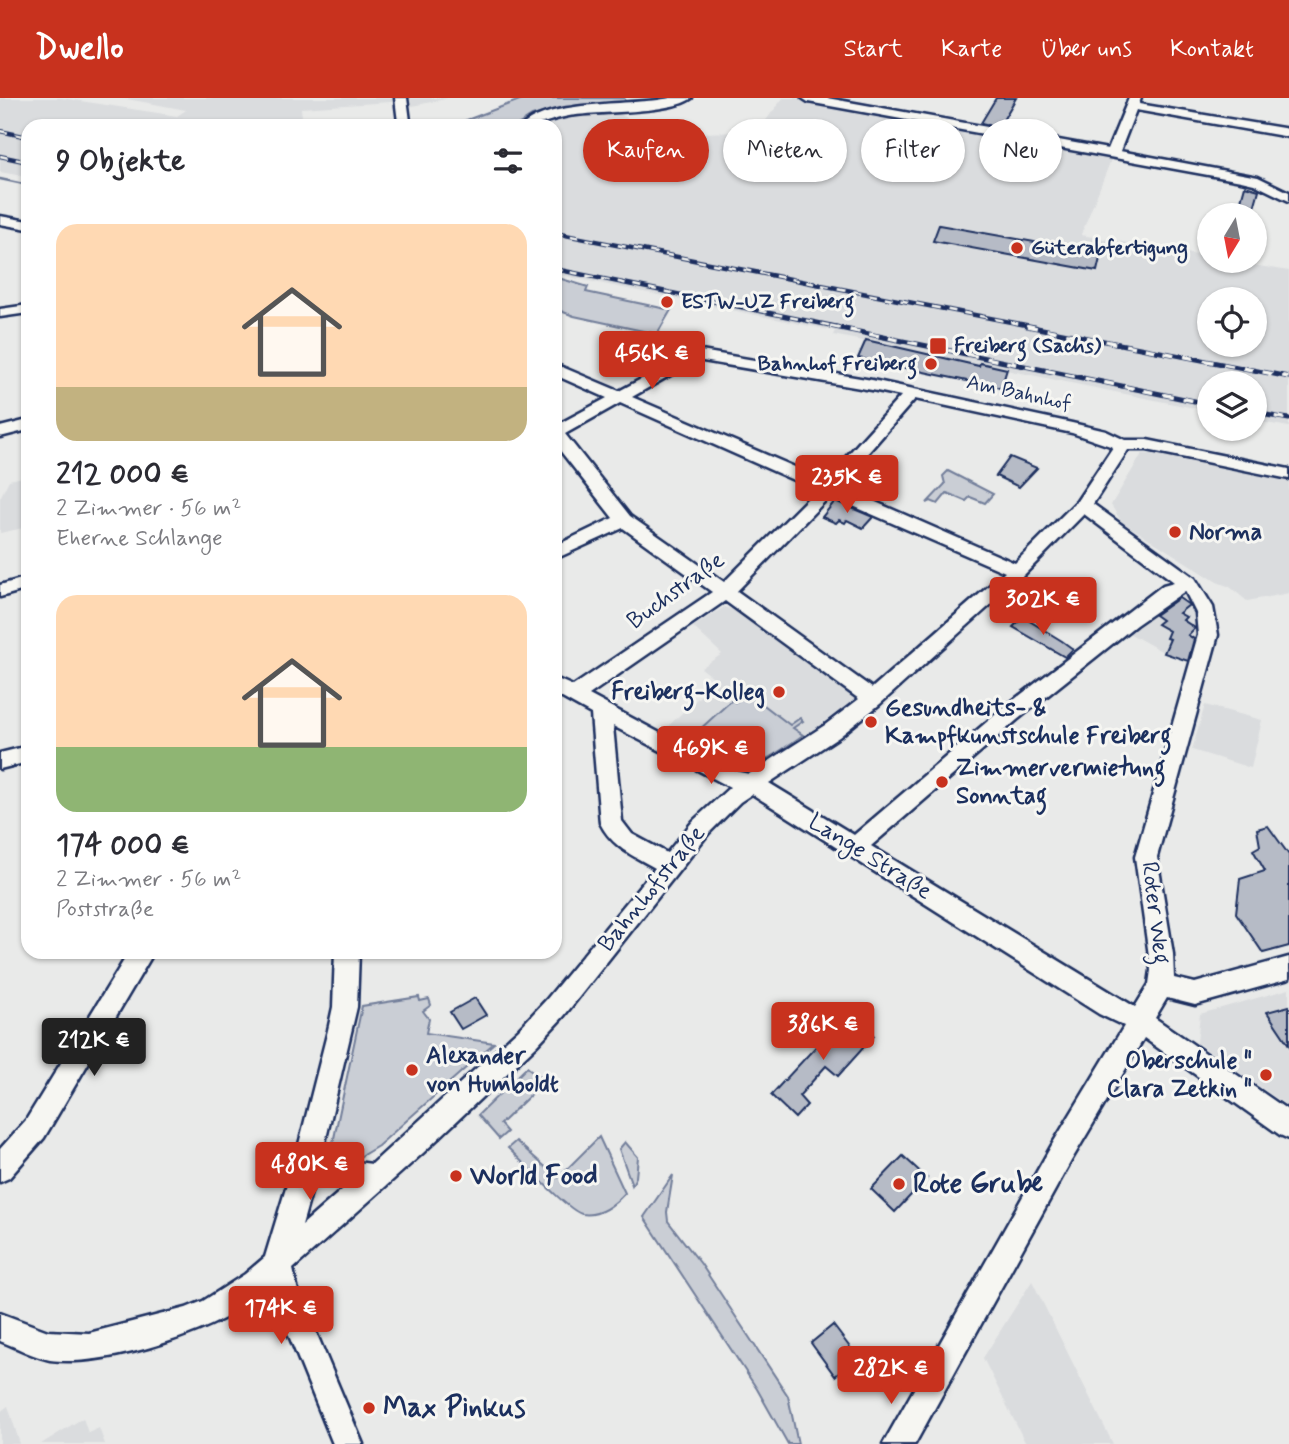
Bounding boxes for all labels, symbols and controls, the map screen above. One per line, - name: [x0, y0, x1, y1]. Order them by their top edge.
- text: Dwello: [35, 27, 124, 71]
- text: Start: [843, 34, 903, 65]
- text: Karte: [941, 34, 1002, 65]
- text: Über uns: [1040, 34, 1132, 65]
- text: Kontakt: [1170, 34, 1254, 65]
- chip: Kaufen: [583, 119, 709, 182]
- chip: Mieten: [723, 119, 847, 182]
- chip: Filter: [861, 119, 965, 182]
- chip: Neu: [979, 119, 1062, 182]
- text: 9 Objekte: [56, 142, 185, 181]
- icon: filters: [489, 142, 527, 180]
- north arrow: [1197, 203, 1267, 273]
- map controls: [1197, 203, 1267, 441]
- place label: Güterabfertigung: [1031, 234, 1188, 264]
- marker: Güterabfertigung: [1009, 240, 1025, 256]
- icon: home: [229, 269, 355, 395]
- button: locate: [1197, 287, 1267, 357]
- place label: ESTW-UZ Freiberg: [681, 288, 855, 318]
- marker: ESTW-UZ Freiberg: [659, 294, 675, 310]
- pin: 456K €: [595, 331, 709, 391]
- place label: Freiberg (Sachs): [954, 332, 1102, 362]
- marker: Freiberg (Sachs): [928, 336, 948, 356]
- text: 456K €: [615, 339, 689, 369]
- place label: Bahnhof Freiberg: [758, 350, 917, 380]
- marker: Bahnhof Freiberg: [923, 356, 939, 372]
- street label: Am Bahnhof: [964, 368, 1074, 418]
- button: layers: [1197, 371, 1267, 441]
- text: 212 000 €: [56, 455, 189, 494]
- pin: 235K €: [790, 456, 904, 515]
- text: 235K €: [811, 463, 883, 493]
- text: 2 Zimmer · 56 m²: [56, 494, 241, 524]
- place label: Norma: [1189, 517, 1262, 548]
- text: Eherne Schlange: [56, 524, 223, 554]
- marker: Norma: [1167, 524, 1183, 540]
- street label: Buchstraße: [621, 545, 731, 637]
- pin: 302K €: [986, 578, 1100, 637]
- text: 302K €: [1006, 585, 1080, 615]
- icon: home: [229, 640, 355, 766]
- place label: Freiberg-Kolleg: [611, 677, 765, 711]
- marker: Freiberg-Kolleg: [771, 684, 787, 700]
- place label: Gesundheits- & Kampfkunstschule Freiberg: [885, 693, 1172, 755]
- marker: Gesundheits- & Kampfkunstschule Freiberg: [863, 714, 879, 730]
- pin: 469K €: [654, 726, 768, 786]
- text: 469K €: [673, 734, 749, 764]
- place label: Zimmervermietung Sonntag: [956, 753, 1165, 815]
- marker: Zimmervermietung Sonntag: [934, 774, 950, 790]
- street label: Lange Straße: [801, 807, 938, 909]
- street label: Bahnhofstraße: [591, 819, 713, 959]
- text: 174 000 €: [56, 826, 190, 865]
- street label: Roter Weg: [1130, 860, 1177, 967]
- text: 2 Zimmer · 56 m²: [56, 865, 241, 895]
- text: Poststraße: [56, 895, 154, 925]
- pin: 386K €: [766, 1002, 880, 1062]
- text: 386K €: [787, 1010, 859, 1040]
- pin: 212K €: [37, 1018, 151, 1078]
- text: 212K €: [58, 1026, 130, 1056]
- place label: Alexander von Humboldt: [426, 1041, 559, 1100]
- place label: Oberschule " Clara Zetkin ": [1107, 1046, 1252, 1105]
- marker: Alexander von Humboldt: [404, 1062, 420, 1078]
- marker: Oberschule " Clara Zetkin ": [1258, 1067, 1274, 1083]
- pin: 480K €: [253, 1142, 367, 1202]
- text: 480K €: [271, 1150, 349, 1180]
- place label: World Food: [470, 1158, 598, 1195]
- place label: Rote Grube: [913, 1166, 1043, 1203]
- marker: World Food: [448, 1168, 464, 1184]
- marker: Rote Grube: [891, 1176, 907, 1192]
- pin: 174K €: [224, 1286, 338, 1346]
- text: 174K €: [245, 1294, 317, 1324]
- pin: 282K €: [834, 1346, 948, 1406]
- text: 282K €: [853, 1354, 929, 1384]
- place label: Max Pinkus: [383, 1390, 525, 1427]
- marker: Max Pinkus: [361, 1400, 377, 1416]

